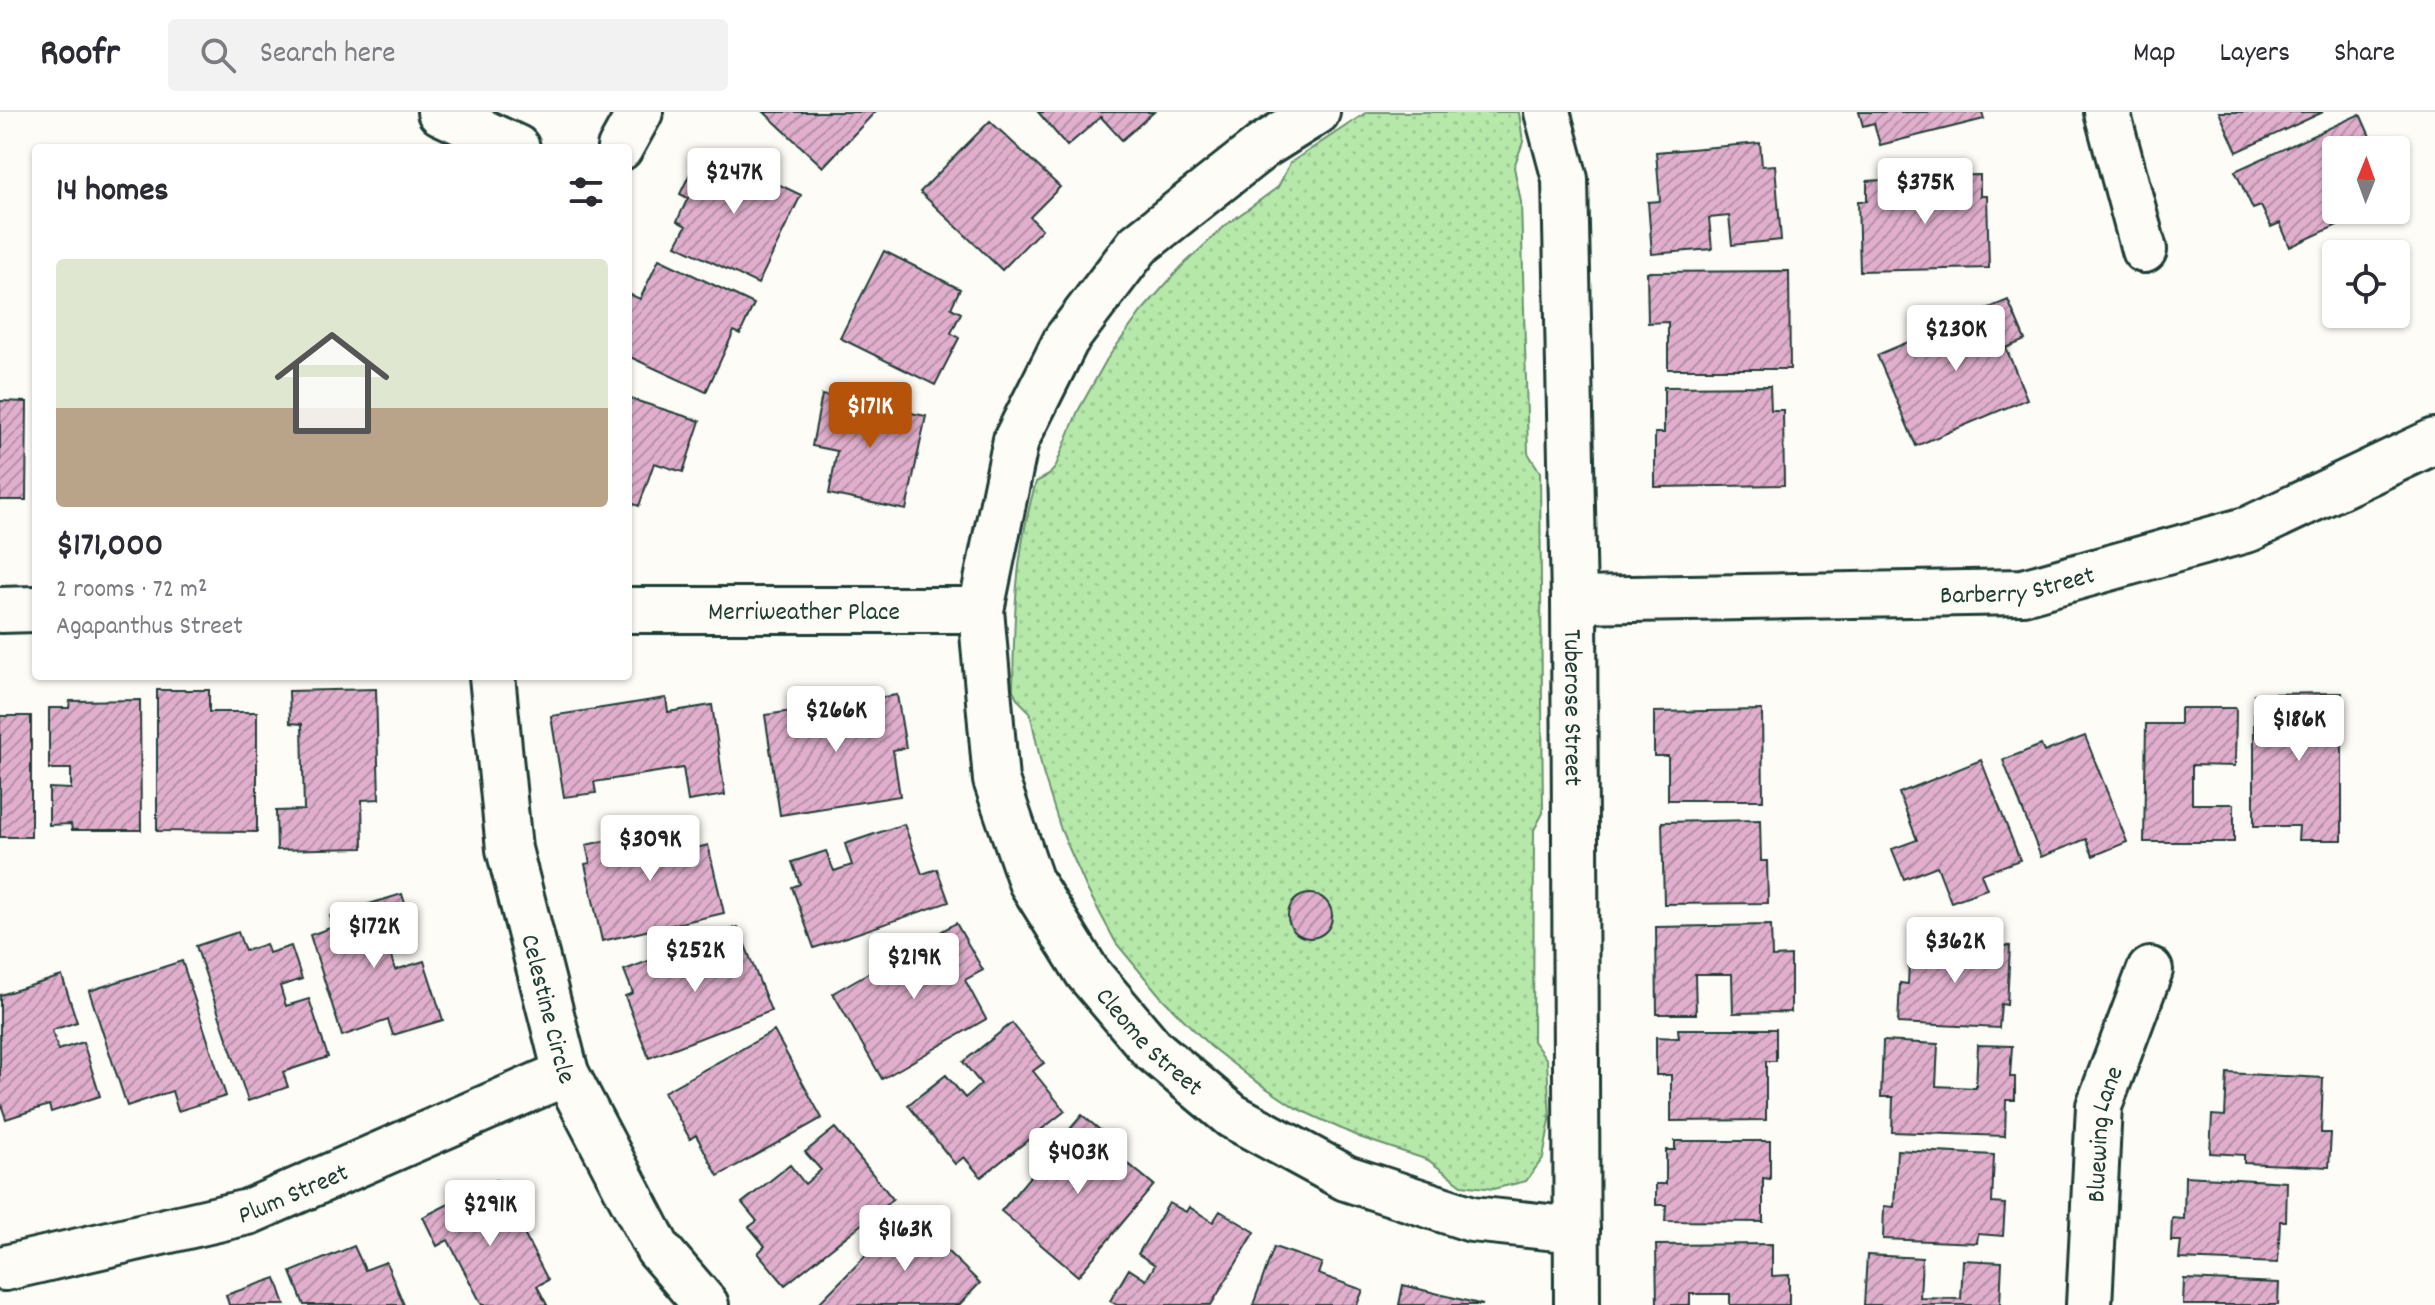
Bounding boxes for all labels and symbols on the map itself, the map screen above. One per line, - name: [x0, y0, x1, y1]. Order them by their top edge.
- north arrow: [2322, 136, 2410, 224]
- pin: $247K: [678, 148, 790, 216]
- pin: $375K: [1869, 158, 1981, 226]
- pin: $230K: [1900, 305, 2012, 373]
- pin: $171K: [814, 382, 926, 450]
- street label: Barberry Street: [1940, 558, 2100, 615]
- street label: Merriweather Place: [708, 595, 900, 632]
- street label: Tuberose Street: [1552, 629, 1590, 787]
- pin: $266K: [780, 686, 892, 754]
- pin: $186K: [2243, 695, 2355, 763]
- pin: $309K: [594, 815, 706, 883]
- pin: $172K: [318, 902, 430, 970]
- pin: $362K: [1899, 917, 2011, 985]
- pin: $252K: [639, 926, 751, 994]
- street label: Celestine Circle: [509, 931, 584, 1091]
- pin: $219K: [858, 933, 970, 1001]
- street label: Cleome Street: [1085, 980, 1210, 1107]
- street label: Bluewing Lane: [2079, 1061, 2134, 1203]
- pin: $403K: [1022, 1128, 1134, 1196]
- street label: Plum Street: [235, 1155, 355, 1236]
- pin: $291K: [434, 1180, 546, 1248]
- pin: $163K: [849, 1205, 961, 1273]

